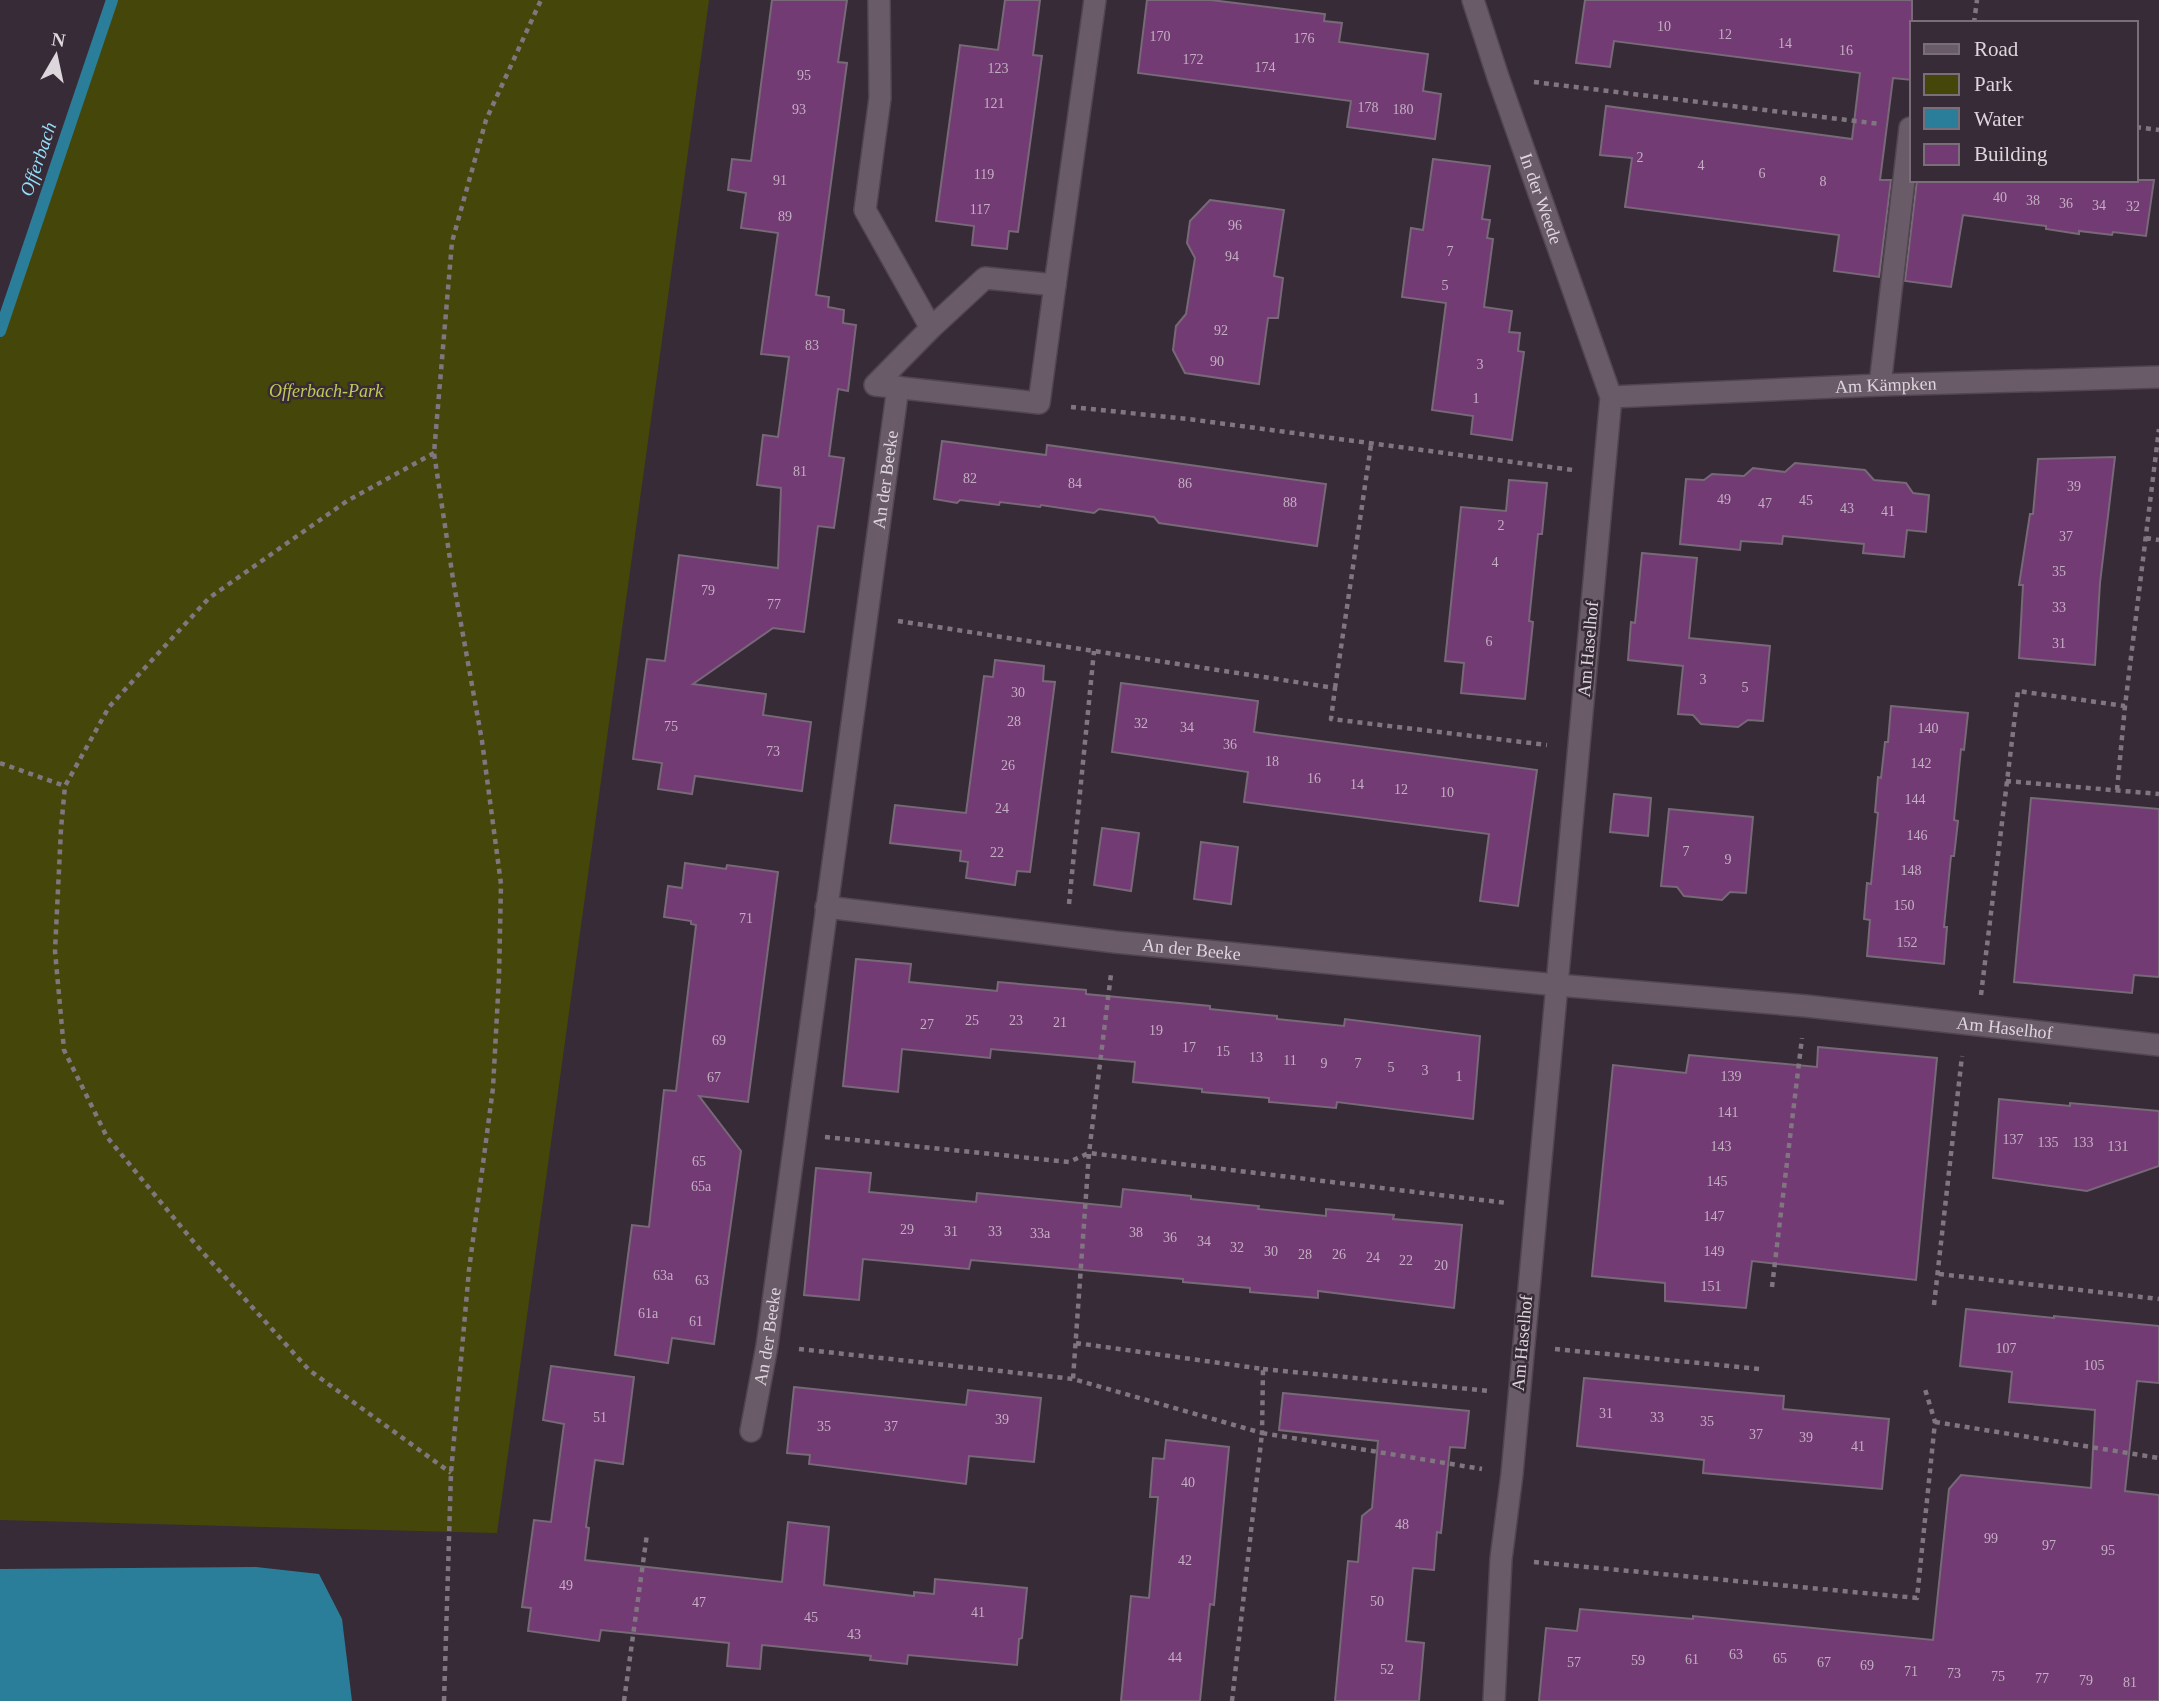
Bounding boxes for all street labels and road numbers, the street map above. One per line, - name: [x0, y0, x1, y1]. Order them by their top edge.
- street label: In der Weede: [1516, 150, 1566, 247]
- street label: Am Kämpken: [1835, 373, 1937, 397]
- street label: An der Beeke: [869, 429, 902, 530]
- street label: Am Haselhof: [1574, 600, 1602, 698]
- street label: An der Beeke: [1141, 935, 1242, 964]
- street label: Am Haselhof: [1956, 1013, 2054, 1043]
- street label: An der Beeke: [750, 1286, 785, 1387]
- street label: Am Haselhof: [1508, 1294, 1536, 1392]

